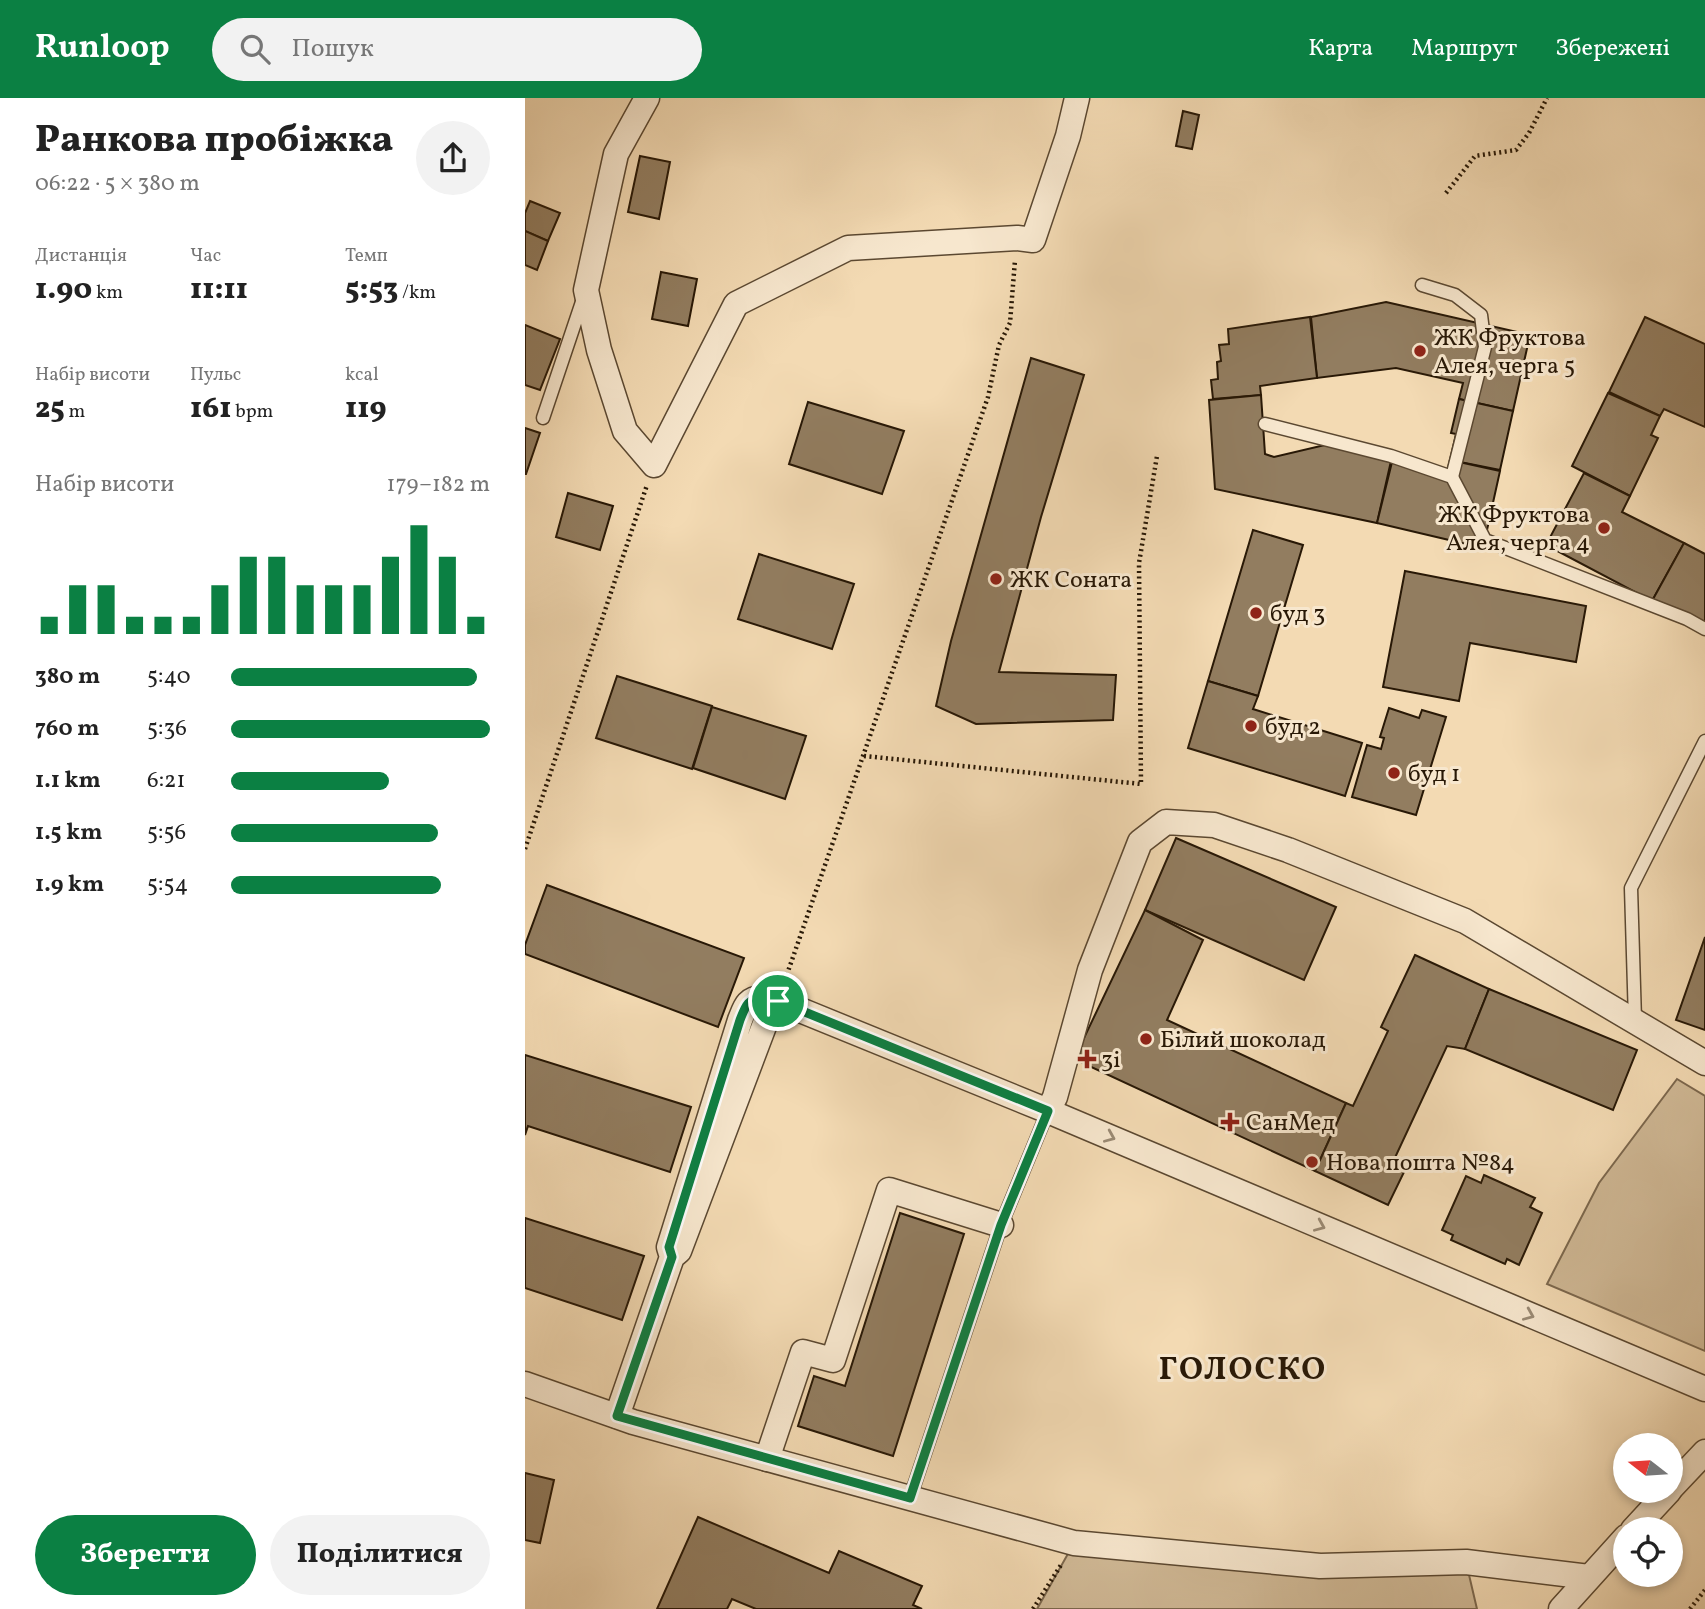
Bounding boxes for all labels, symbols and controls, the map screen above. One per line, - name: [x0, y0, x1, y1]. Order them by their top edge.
- search box: [212, 18, 702, 81]
- text: Runloop: [35, 26, 170, 72]
- icon: search: [236, 30, 274, 68]
- text: Пошук: [292, 31, 374, 67]
- text: Карта: [1308, 32, 1373, 66]
- text: Маршрут: [1411, 32, 1517, 66]
- text: Збережені: [1555, 32, 1670, 66]
- text: Ранкова пробіжка: [35, 115, 393, 168]
- button: share: [416, 121, 490, 195]
- text: 06:22 · 5 × 380 m: [35, 168, 200, 200]
- text: Дистанція: [35, 243, 127, 269]
- text: Час: [190, 243, 221, 269]
- text: Темп: [345, 243, 388, 269]
- text: 1.90: [35, 269, 92, 311]
- text: 11:11: [190, 269, 248, 311]
- text: 5:53: [345, 269, 398, 311]
- text: km: [92, 280, 123, 306]
- text: /km: [398, 280, 436, 306]
- place label: ЖК Фруктова Алея, черга 5: [1434, 322, 1586, 384]
- marker: ЖК Фруктова Алея, черга 5: [1412, 343, 1428, 359]
- text: Набір висоти: [35, 362, 150, 388]
- text: Пульс: [190, 362, 241, 388]
- text: kcal: [345, 362, 379, 388]
- text: 25: [35, 388, 65, 430]
- text: 161: [190, 388, 231, 430]
- text: 119: [345, 388, 386, 430]
- text: m: [65, 399, 85, 425]
- text: bpm: [231, 399, 273, 425]
- text: Набір висоти: [35, 469, 174, 501]
- text: 179–182 m: [387, 469, 490, 501]
- place label: ЖК Фруктова Алея, черга 4: [1438, 499, 1590, 561]
- marker: ЖК Фруктова Алея, черга 4: [1596, 520, 1612, 536]
- place label: ЖК Соната: [1010, 564, 1132, 598]
- marker: ЖК Соната: [988, 571, 1004, 587]
- place label: буд 3: [1270, 598, 1325, 632]
- marker: буд 3: [1248, 605, 1264, 621]
- text: 380 m: [35, 661, 100, 693]
- text: 5:40: [147, 661, 191, 693]
- place label: буд 2: [1265, 711, 1321, 745]
- text: 760 m: [35, 713, 99, 745]
- text: 5:36: [147, 713, 187, 745]
- marker: буд 2: [1243, 718, 1259, 734]
- place label: буд 1: [1408, 758, 1460, 792]
- text: 1.1 km: [35, 765, 101, 797]
- text: 6:21: [147, 765, 185, 797]
- marker: буд 1: [1386, 765, 1402, 781]
- text: 1.5 km: [35, 817, 102, 849]
- text: 5:56: [147, 817, 186, 849]
- text: 1.9 km: [35, 869, 104, 901]
- text: 5:54: [147, 869, 188, 901]
- pin: [748, 971, 808, 1031]
- icon: arrive: [759, 982, 797, 1020]
- place label: Білий шоколад: [1160, 1024, 1326, 1058]
- marker: Білий шоколад: [1138, 1031, 1154, 1047]
- place label: 3і: [1101, 1044, 1121, 1078]
- marker: 3і: [1079, 1051, 1095, 1067]
- place label: СанМед: [1246, 1107, 1335, 1141]
- marker: СанМед: [1220, 1112, 1240, 1132]
- one-way arrow: [1104, 1129, 1116, 1143]
- place label: Нова пошта №84: [1326, 1147, 1515, 1181]
- marker: Нова пошта №84: [1304, 1154, 1320, 1170]
- one-way arrow: [1313, 1218, 1325, 1232]
- one-way arrow: [1522, 1307, 1535, 1321]
- district label: ГОЛОСКО: [1159, 1349, 1327, 1393]
- north arrow: [1613, 1433, 1683, 1503]
- map controls: [1613, 1433, 1683, 1587]
- button: Зберегти: [35, 1515, 256, 1595]
- button: Поділитися: [270, 1515, 490, 1595]
- button: locate: [1613, 1517, 1683, 1587]

